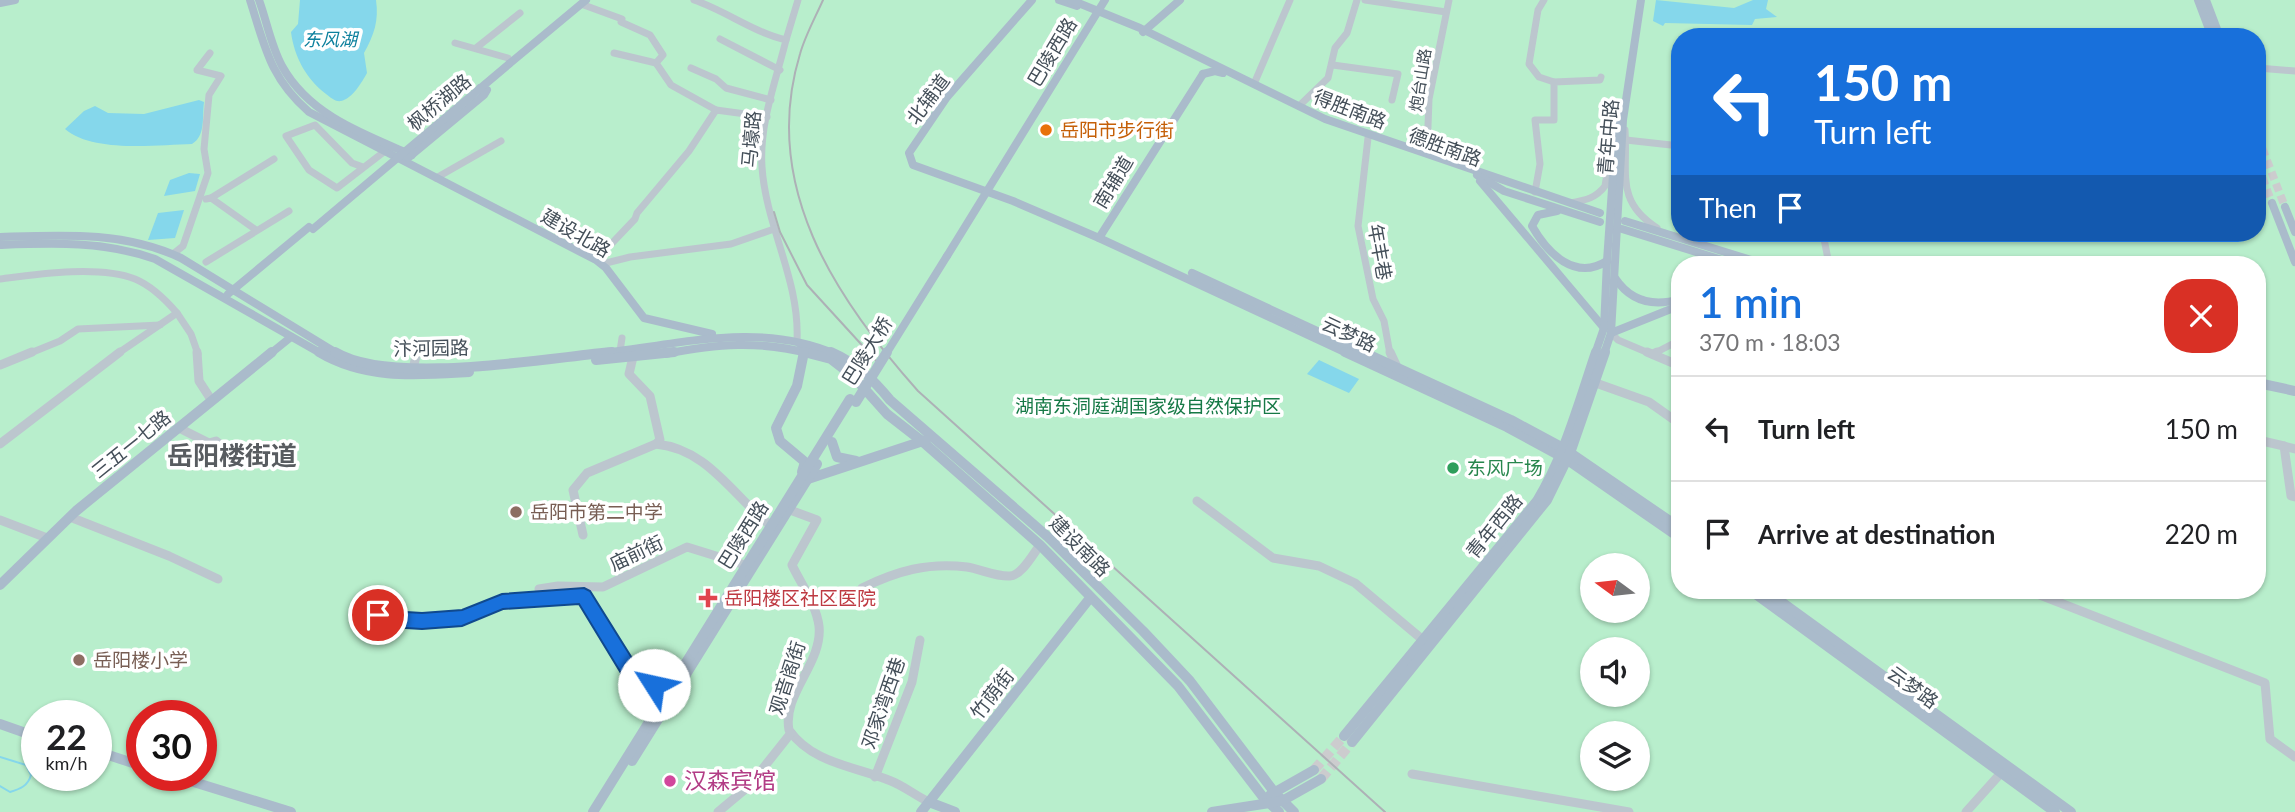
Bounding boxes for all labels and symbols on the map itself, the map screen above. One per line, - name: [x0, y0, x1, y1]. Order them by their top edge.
- street label: 巴陵西路: [1022, 13, 1081, 90]
- water label: 东风湖: [303, 28, 360, 50]
- street label: 炮台山路: [1405, 47, 1434, 113]
- street label: 枫桥湖路: [402, 68, 475, 135]
- street label: 北辅道: [901, 69, 954, 128]
- street label: 得胜南路: [1311, 84, 1390, 133]
- street label: 青年中路: [1593, 98, 1622, 176]
- street label: 马壕路: [737, 110, 764, 168]
- place label: 岳阳市步行街: [1060, 118, 1174, 141]
- marker: 岳阳市步行街: [1038, 122, 1054, 138]
- street label: 德胜南路: [1406, 123, 1485, 170]
- street label: 南辅道: [1088, 151, 1137, 212]
- street label: 建设北路: [538, 204, 615, 262]
- street label: 年丰巷: [1364, 222, 1397, 282]
- street label: 云梦路: [1319, 311, 1380, 356]
- street label: 巴陵大桥: [837, 312, 896, 389]
- street label: 汴河园路: [393, 335, 469, 360]
- park label: 湖南东洞庭湖国家级自然保护区: [1015, 394, 1281, 417]
- street label: 三五一七路: [87, 405, 175, 482]
- district label: 岳阳楼街道: [167, 439, 297, 471]
- place label: 东风广场: [1467, 456, 1543, 479]
- marker: 东风广场: [1445, 460, 1461, 476]
- street label: 青年西路: [1461, 489, 1526, 562]
- street label: 巴陵西路: [713, 496, 772, 573]
- place label: 岳阳市第二中学: [530, 500, 663, 523]
- marker: 岳阳市第二中学: [508, 504, 524, 520]
- street label: 建设南路: [1045, 511, 1115, 581]
- street label: 庙前街: [605, 530, 666, 575]
- north arrow: [1580, 553, 1650, 623]
- pin: [348, 585, 408, 645]
- place label: 岳阳楼区社区医院: [724, 586, 876, 609]
- marker: 岳阳楼区社区医院: [698, 588, 718, 608]
- street label: 观音阁街: [764, 638, 809, 718]
- place label: 岳阳楼小学: [93, 648, 188, 671]
- position arrow: [617, 648, 691, 722]
- marker: 岳阳楼小学: [71, 652, 87, 668]
- street label: 邓家湾西巷: [856, 654, 909, 752]
- street label: 云梦路: [1883, 661, 1943, 713]
- street label: 竹荫街: [965, 664, 1018, 723]
- speed limit sign: 30: [126, 700, 217, 791]
- place label: 汉森宾馆: [684, 766, 776, 794]
- marker: 汉森宾馆: [662, 773, 678, 789]

